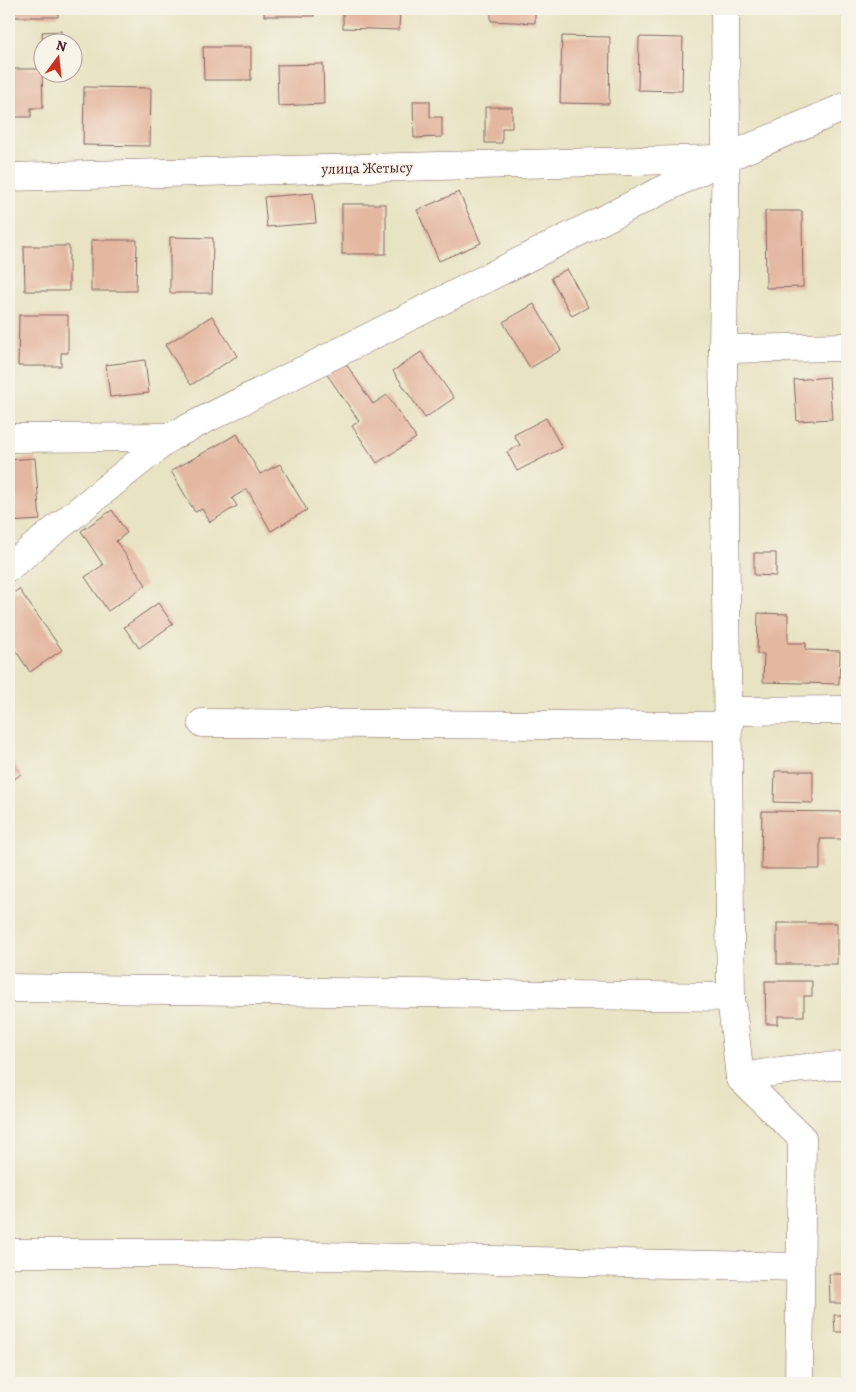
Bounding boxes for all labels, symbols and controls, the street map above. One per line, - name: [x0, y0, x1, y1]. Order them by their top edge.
- north arrow: [32, 32, 82, 82]
- text: N: [54, 35, 69, 56]
- street label: улица Жетысу: [320, 157, 413, 179]

